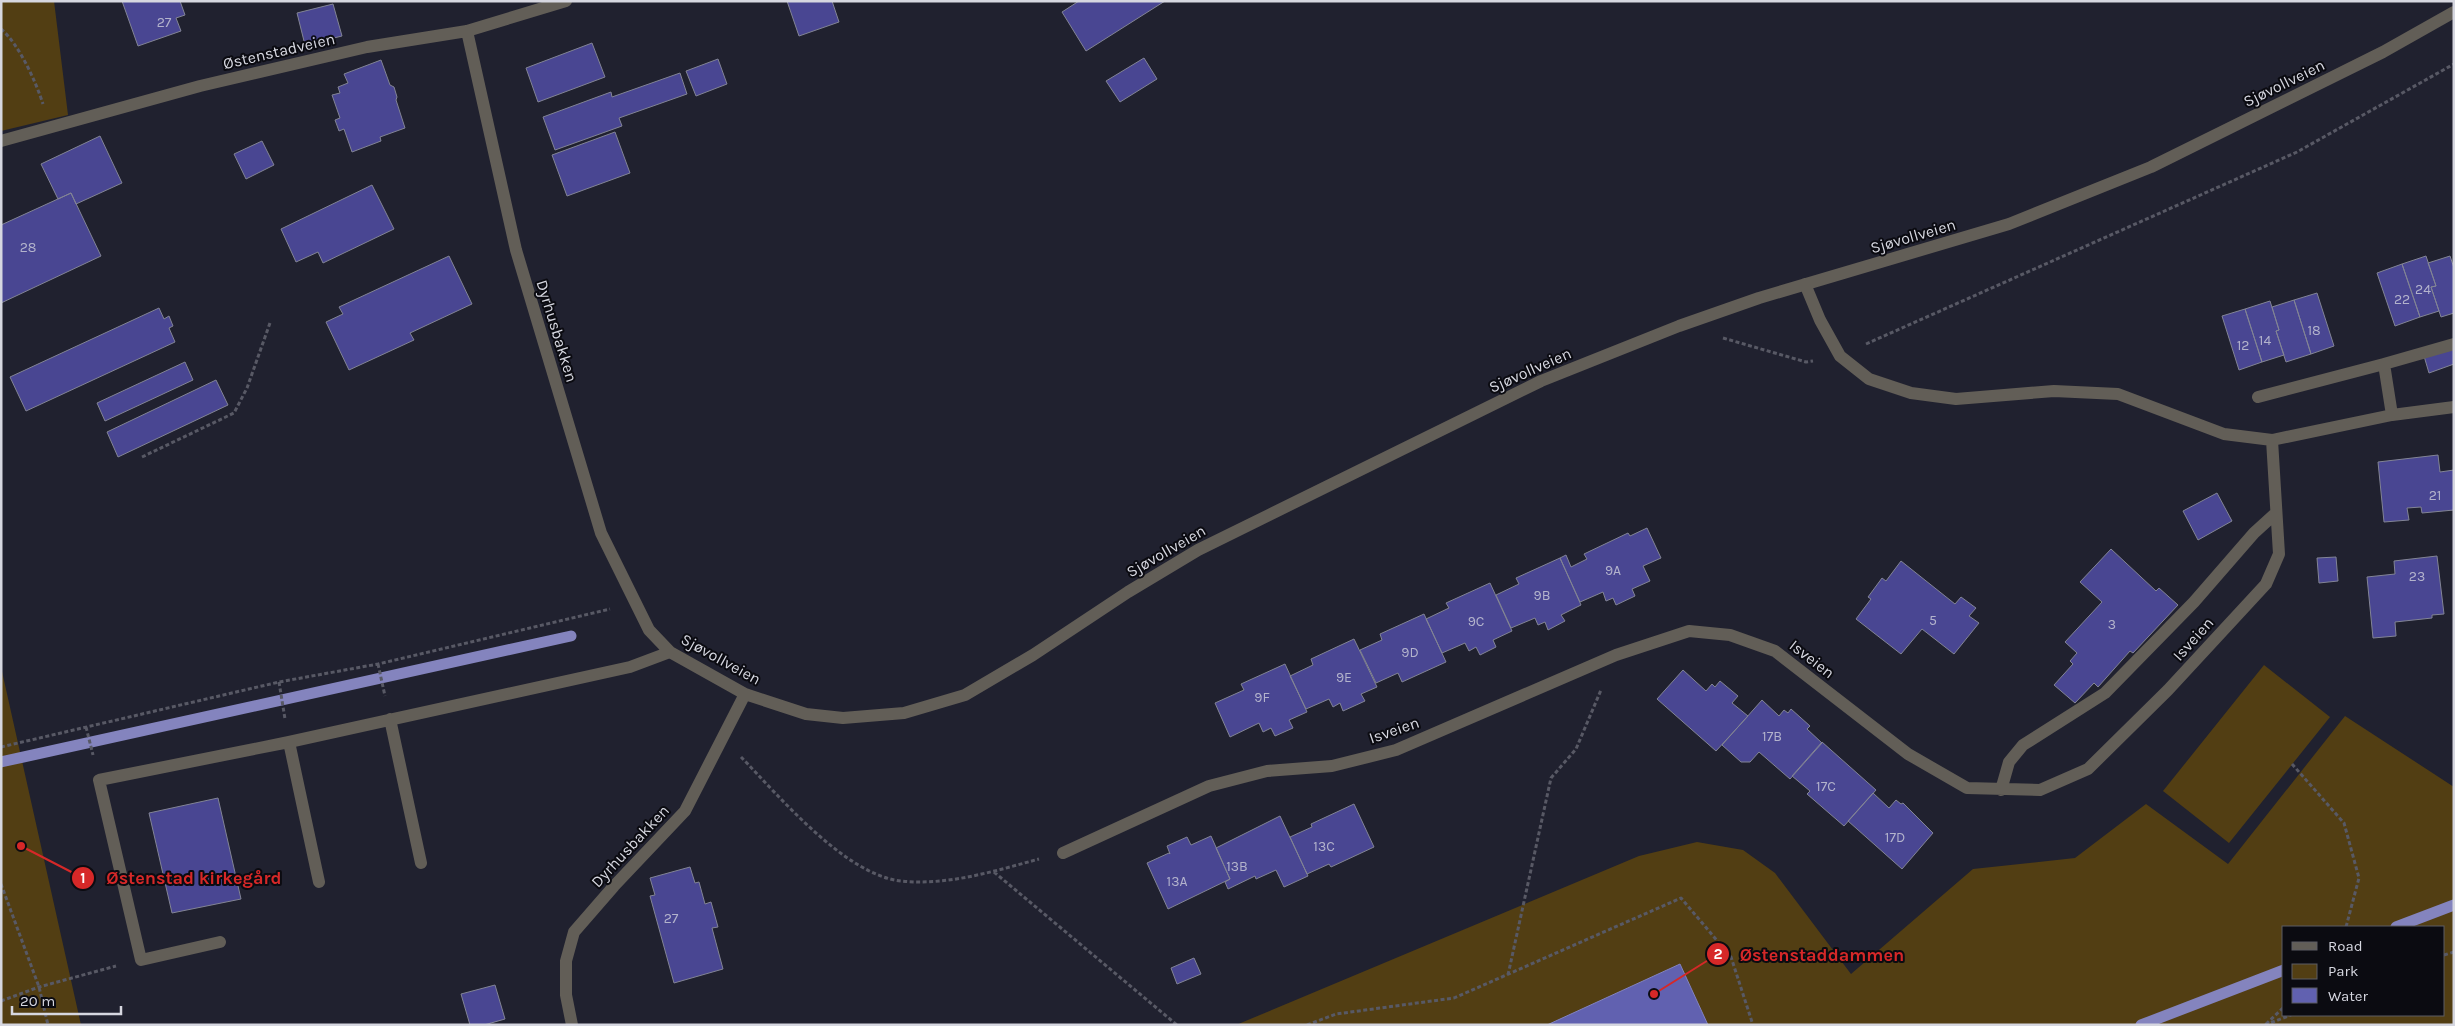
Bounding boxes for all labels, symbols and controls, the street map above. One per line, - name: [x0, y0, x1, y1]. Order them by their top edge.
- house number: 27: [157, 14, 172, 31]
- street label: Østenstadveien: [221, 29, 337, 73]
- street label: Sjøvollveien: [2240, 55, 2328, 111]
- street label: Sjøvollveien: [1868, 215, 1958, 257]
- house number: 28: [20, 239, 36, 256]
- street label: Dyrhusbakken: [532, 278, 582, 384]
- house number: 24: [2415, 281, 2431, 298]
- house number: 22: [2394, 291, 2410, 308]
- house number: 18: [2307, 322, 2321, 339]
- house number: 14: [2259, 332, 2271, 349]
- house number: 12: [2237, 337, 2249, 354]
- street label: Sjøvollveien: [1486, 343, 1574, 397]
- house number: 21: [2429, 487, 2441, 504]
- street label: Sjøvollveien: [1123, 521, 1209, 581]
- house number: 9A: [1605, 562, 1621, 579]
- house number: 23: [2409, 568, 2425, 585]
- house number: 9B: [1534, 587, 1550, 604]
- house number: 5: [1929, 612, 1937, 629]
- house number: 9C: [1468, 613, 1484, 630]
- street label: Isveien: [2169, 613, 2217, 665]
- house number: 3: [2108, 616, 2116, 633]
- street label: Sjøvollveien: [678, 629, 764, 689]
- street label: Isveien: [1786, 636, 1838, 682]
- house number: 9D: [1401, 644, 1419, 661]
- house number: 9E: [1336, 669, 1352, 686]
- house number: 9F: [1254, 689, 1270, 706]
- street label: Isveien: [1366, 713, 1422, 747]
- house number: 17B: [1762, 728, 1782, 745]
- house number: 17C: [1816, 778, 1836, 795]
- street label: Dyrhusbakken: [587, 801, 673, 891]
- house number: 17D: [1885, 829, 1905, 846]
- house number: 13C: [1313, 838, 1335, 855]
- house number: 13B: [1226, 858, 1248, 875]
- callout: Østenstad kirkegård: [71, 861, 291, 894]
- text: Østenstad kirkegård: [106, 867, 282, 889]
- text: 1: [80, 869, 86, 887]
- house number: 13A: [1167, 873, 1187, 890]
- house number: 27: [664, 910, 679, 927]
- legend: [2282, 926, 2445, 1016]
- text: Road: [2328, 937, 2363, 955]
- callout: Østenstaddammen: [1705, 938, 1915, 971]
- text: Østenstaddammen: [1740, 944, 1904, 966]
- text: 2: [1713, 945, 1723, 963]
- text: Park: [2328, 962, 2358, 980]
- scale bar: [12, 984, 121, 1016]
- text: Water: [2328, 987, 2369, 1005]
- text: 20 m: [20, 992, 55, 1010]

